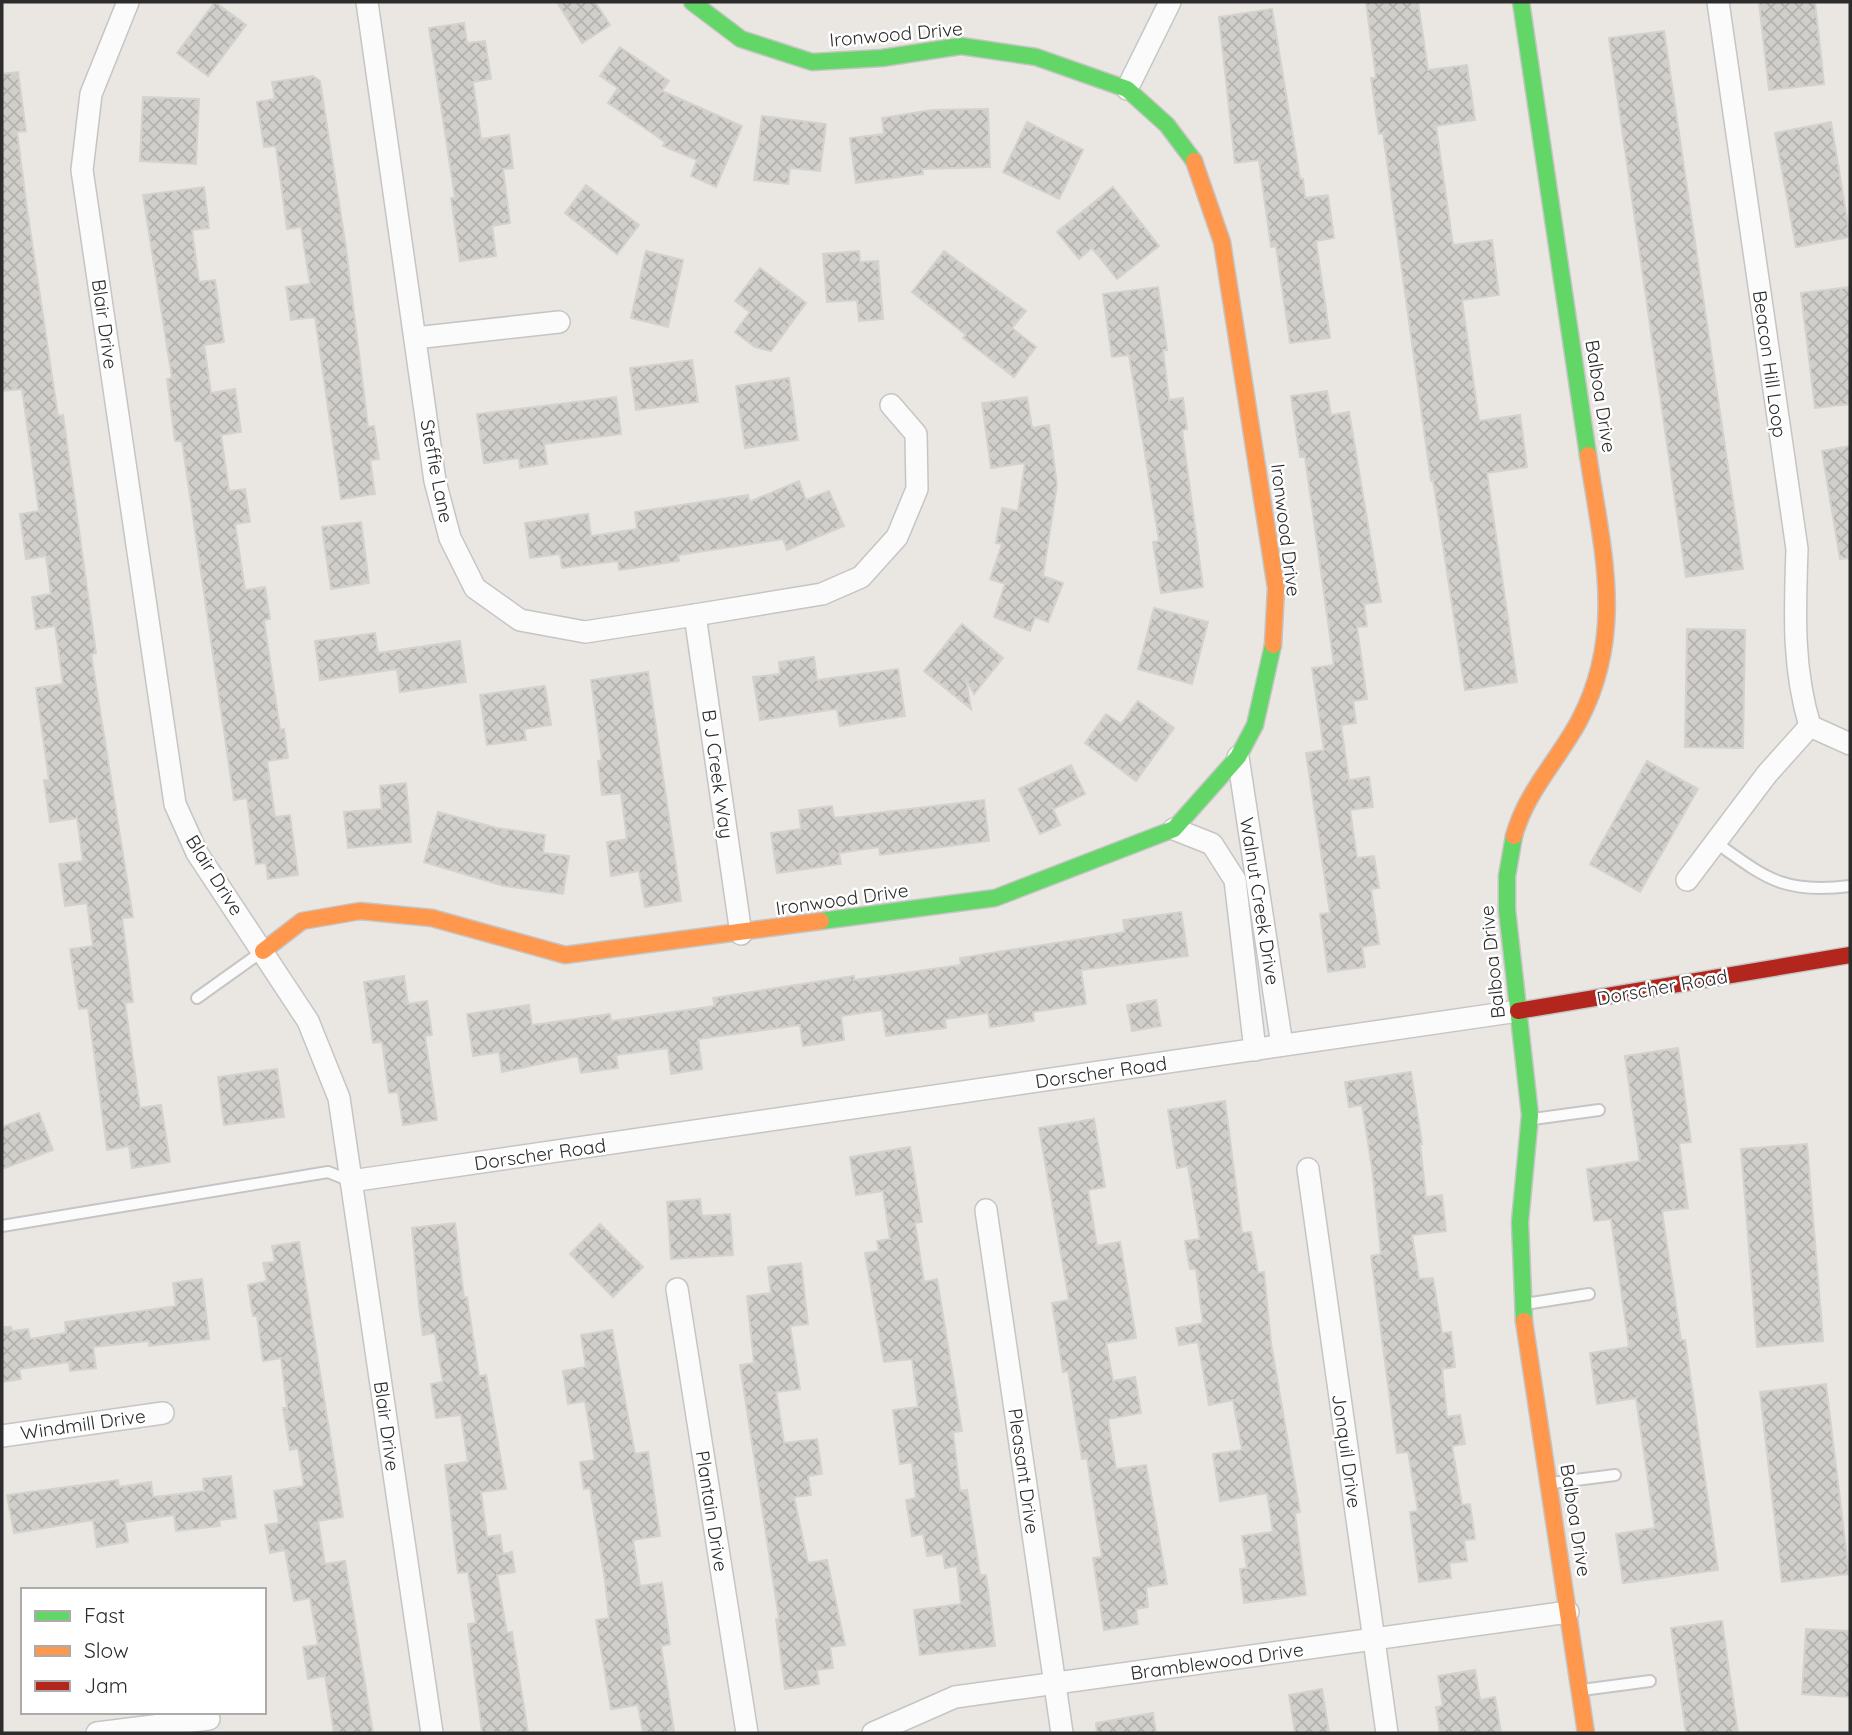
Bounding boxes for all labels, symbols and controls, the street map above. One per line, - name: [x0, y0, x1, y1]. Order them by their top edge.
- street label: Ironwood Drive: [828, 16, 964, 52]
- street label: Blair Drive: [87, 278, 123, 370]
- street label: Beacon Hill Loop: [1748, 289, 1792, 439]
- street label: Balboa Drive: [1580, 338, 1622, 454]
- street label: Steffie Lane: [415, 417, 459, 525]
- street label: Ironwood Drive: [1266, 462, 1306, 598]
- street label: B J Creek Way: [697, 708, 739, 840]
- street label: Walnut Creek Drive: [1235, 815, 1285, 987]
- street label: Blair Drive: [181, 830, 249, 920]
- street label: Ironwood Drive: [774, 878, 910, 920]
- street label: Balboa Drive: [1474, 904, 1510, 1020]
- street label: Dorscher Road: [1595, 964, 1729, 1010]
- street label: Dorscher Road: [1034, 1051, 1168, 1093]
- street label: Dorscher Road: [473, 1133, 607, 1175]
- street label: Blair Drive: [369, 1380, 405, 1472]
- street label: Jonquil Drive: [1327, 1392, 1367, 1510]
- street label: Windmill Drive: [19, 1403, 147, 1445]
- street label: Pleasant Drive: [1003, 1407, 1045, 1535]
- street label: Plantain Drive: [691, 1449, 733, 1573]
- street label: Balboa Drive: [1555, 1462, 1597, 1578]
- legend: [21, 1588, 266, 1714]
- text: Fast: [84, 1602, 125, 1628]
- text: Slow: [84, 1637, 129, 1663]
- street label: Bramblewood Drive: [1129, 1637, 1305, 1685]
- text: Jam: [84, 1672, 128, 1698]

